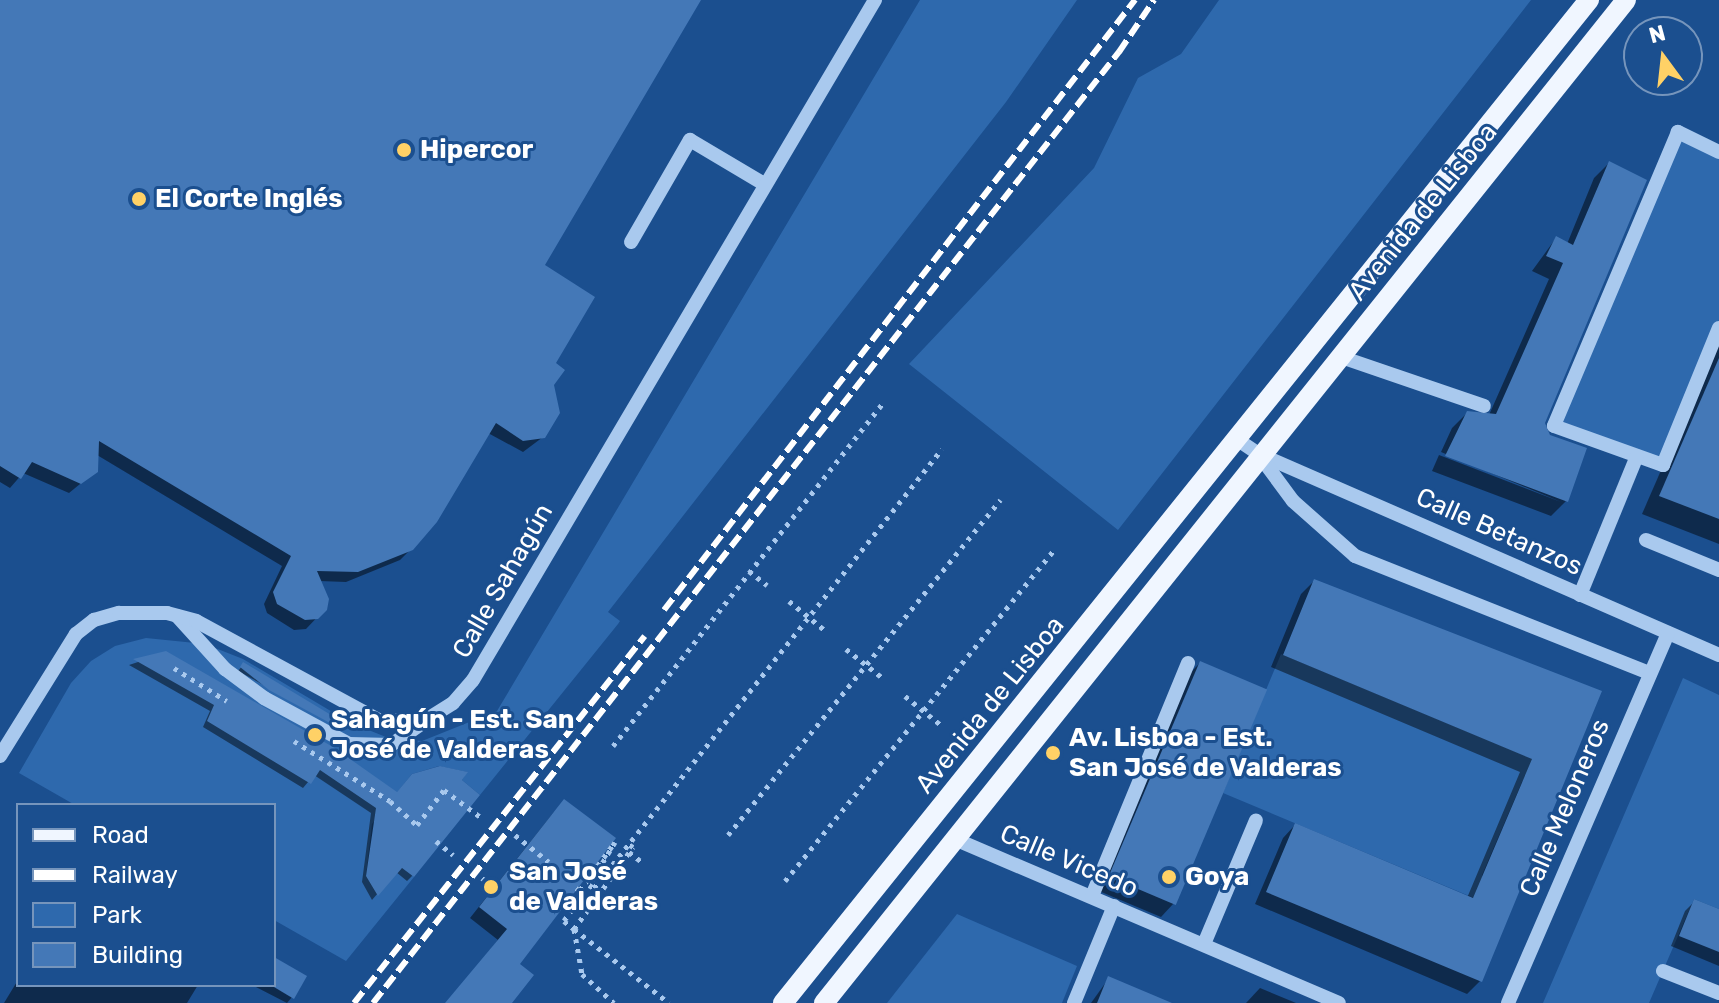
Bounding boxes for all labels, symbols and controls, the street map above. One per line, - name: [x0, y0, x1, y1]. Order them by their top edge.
- north arrow: [1623, 16, 1703, 96]
- text: N: [1646, 19, 1668, 49]
- street label: Avenida de Lisboa: [1342, 117, 1504, 307]
- place label: Hipercor: [420, 134, 533, 166]
- marker: Hipercor: [395, 141, 413, 159]
- place label: El Corte Inglés: [155, 183, 343, 215]
- marker: El Corte Inglés: [130, 190, 148, 208]
- street label: Calle Betanzos: [1411, 481, 1587, 583]
- street label: Calle Sahagún: [446, 498, 560, 664]
- street label: Avenida de Lisboa: [909, 610, 1071, 800]
- place label: Sahagún - Est. San José de Valderas: [331, 704, 574, 766]
- street label: Calle Meloneros: [1514, 715, 1616, 901]
- place label: Av. Lisboa - Est. San José de Valderas: [1069, 722, 1342, 784]
- marker: Sahagún - Est. San José de Valderas: [306, 726, 324, 744]
- marker: Av. Lisboa - Est. San José de Valderas: [1044, 744, 1062, 762]
- legend: [16, 803, 276, 987]
- street label: Calle Vicedo: [995, 818, 1143, 904]
- text: Road: [92, 821, 149, 849]
- place label: San José de Valderas: [509, 856, 659, 918]
- text: Railway: [92, 861, 178, 889]
- place label: Goya: [1185, 861, 1249, 893]
- marker: Goya: [1160, 868, 1178, 886]
- marker: San José de Valderas: [480, 876, 502, 898]
- text: Park: [92, 901, 142, 929]
- text: Building: [92, 941, 183, 969]

